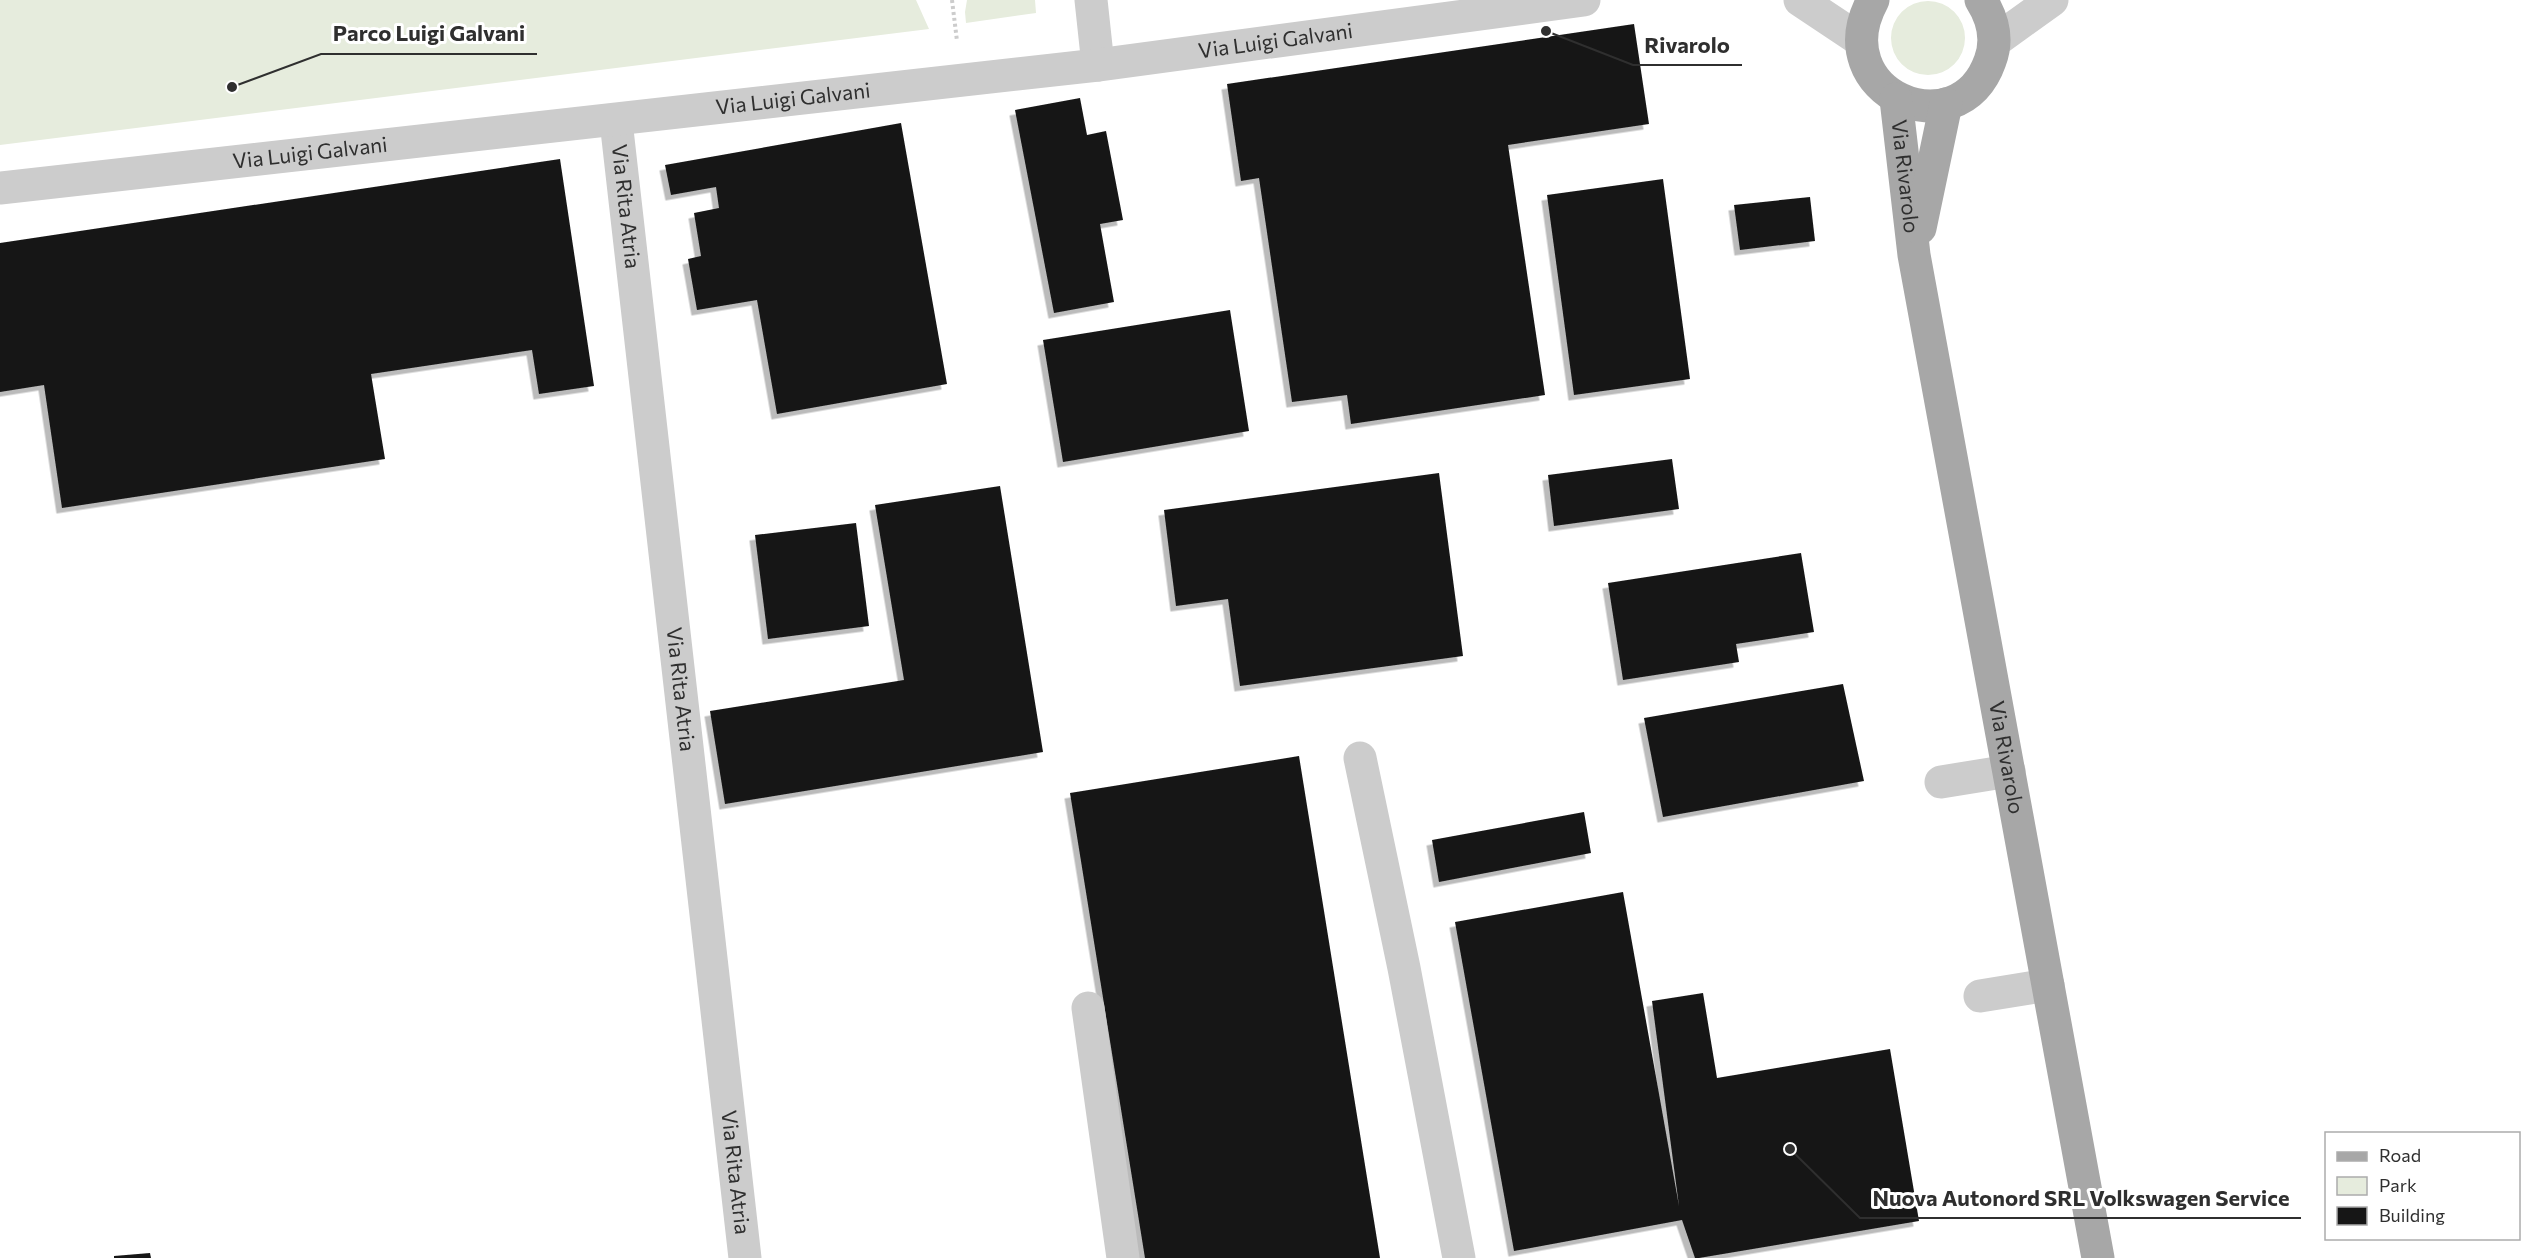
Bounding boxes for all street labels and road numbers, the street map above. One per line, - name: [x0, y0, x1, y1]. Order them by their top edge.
- street label: Via Luigi Galvani: [1197, 17, 1354, 62]
- street label: Via Luigi Galvani: [714, 77, 872, 119]
- street label: Via Rivarolo: [1887, 118, 1925, 235]
- street label: Via Luigi Galvani: [231, 131, 389, 173]
- street label: Via Rita Atria: [608, 143, 647, 270]
- street label: Via Rita Atria: [663, 626, 701, 753]
- street label: Via Rivarolo: [1985, 699, 2030, 816]
- street label: Via Rita Atria: [717, 1109, 756, 1236]

